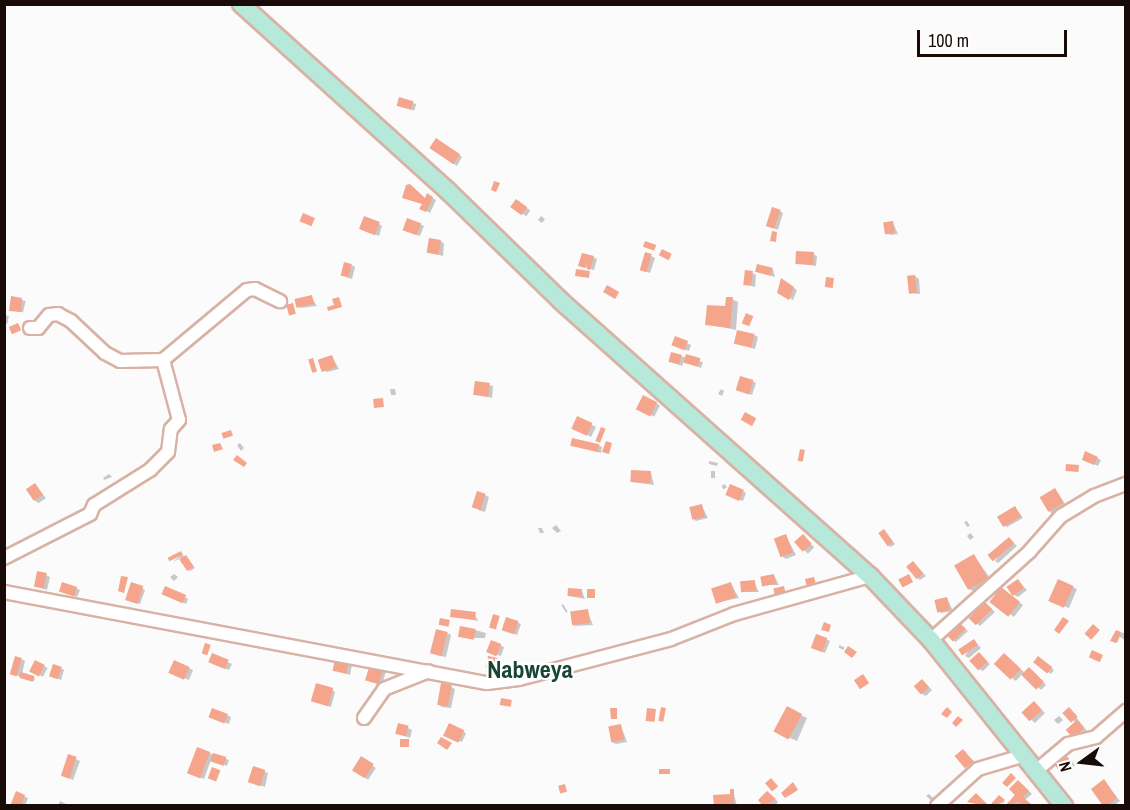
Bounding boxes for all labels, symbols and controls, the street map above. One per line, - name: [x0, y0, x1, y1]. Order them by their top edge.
- scale bar: [920, 18, 1070, 56]
- text: 100 m: [928, 28, 969, 53]
- district label: Nabweya: [487, 656, 573, 684]
- north arrow: [1052, 732, 1112, 792]
- text: N: [1053, 759, 1076, 774]

